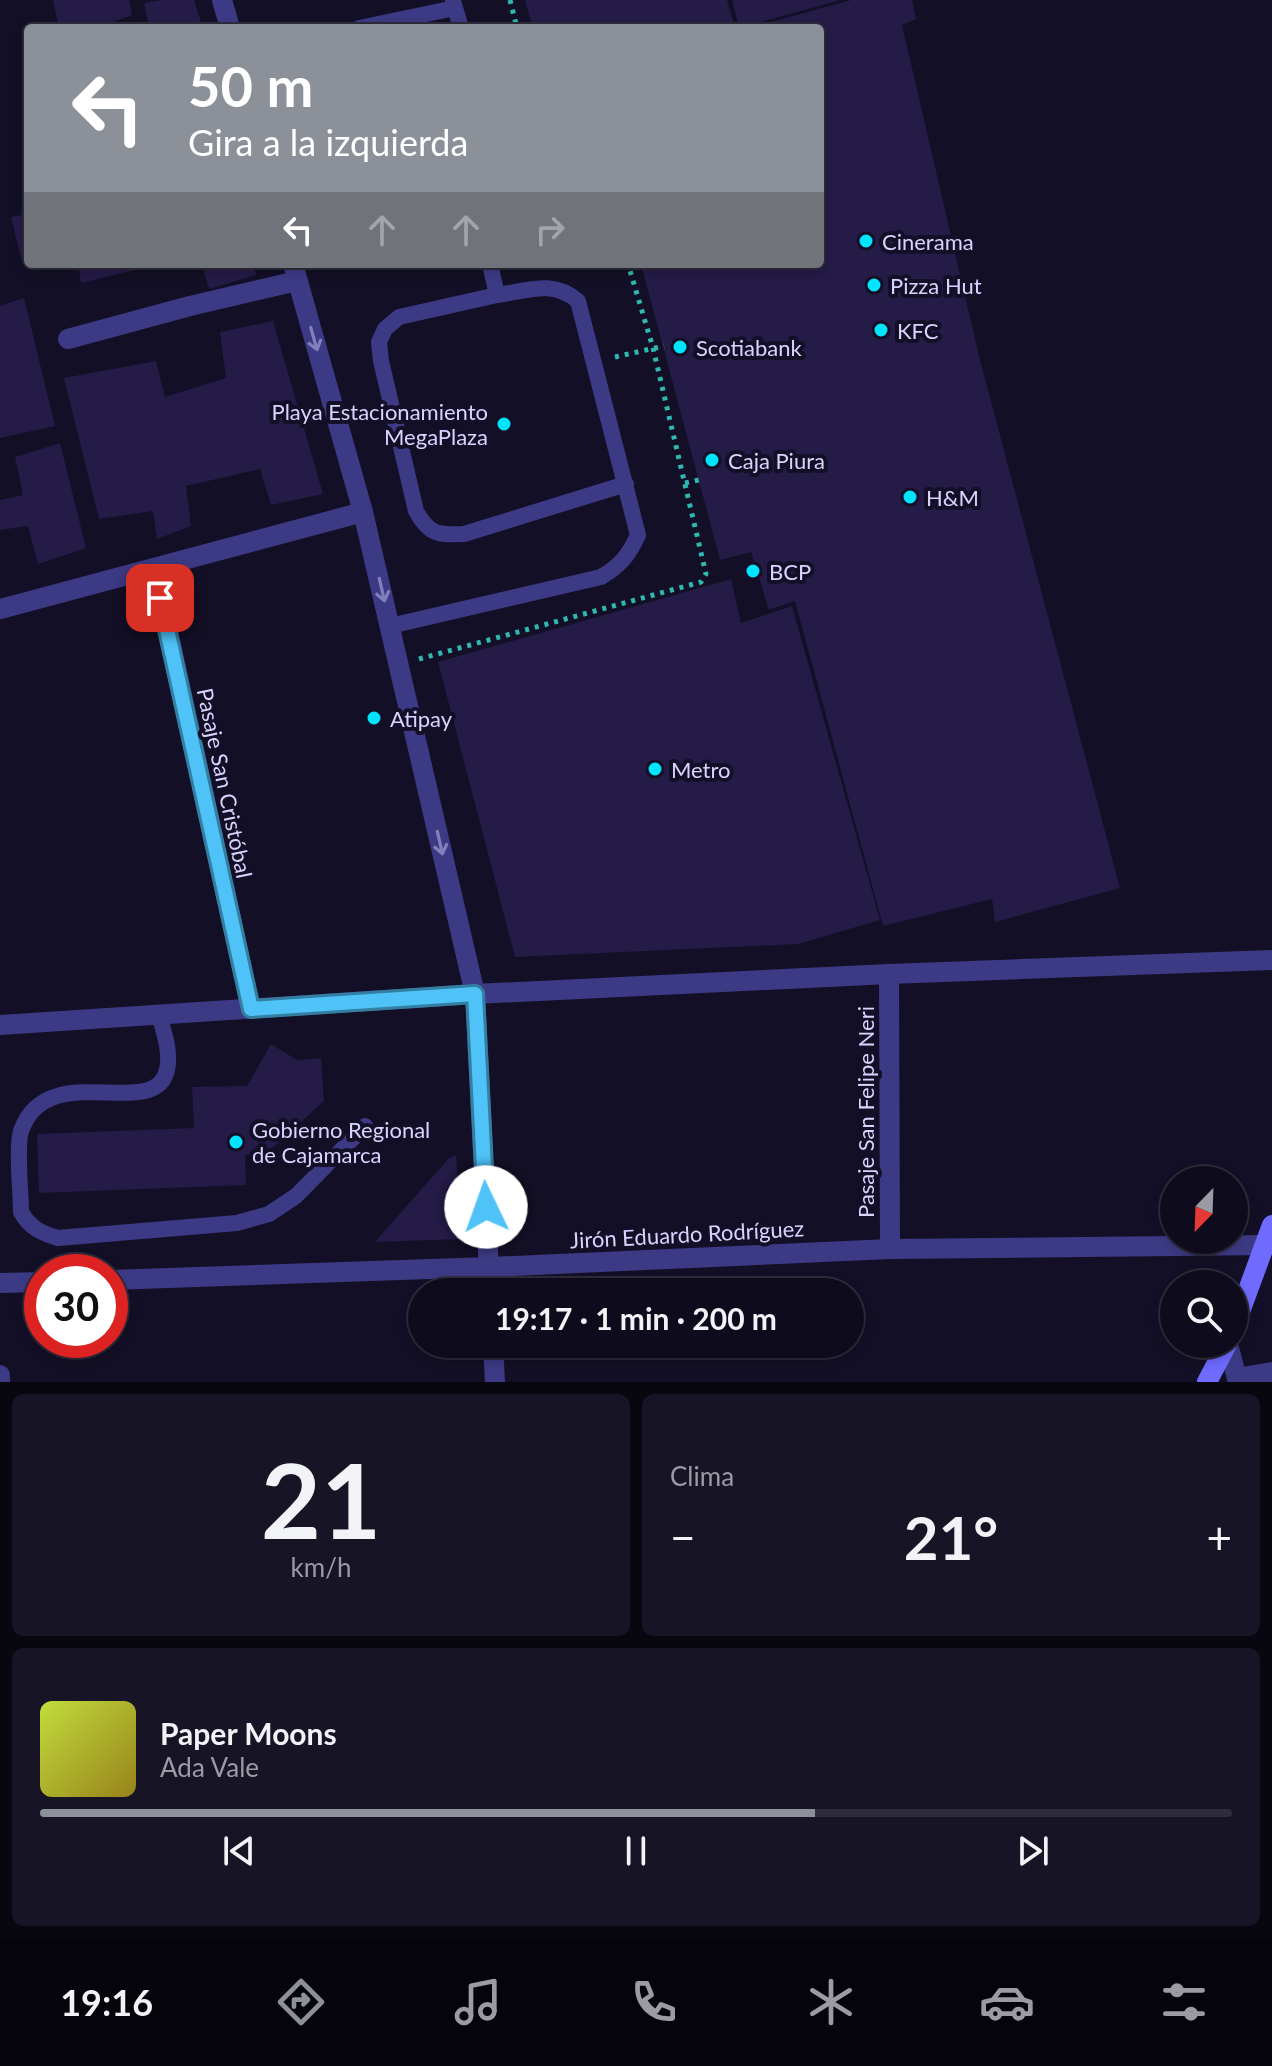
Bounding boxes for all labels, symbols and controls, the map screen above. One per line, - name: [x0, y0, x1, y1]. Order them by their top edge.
- text: 50 m: [188, 52, 313, 119]
- icon: left: [56, 56, 160, 160]
- text: Gira a la izquierda: [188, 120, 468, 164]
- icon: left: [276, 208, 320, 252]
- icon: ahead: [360, 208, 404, 252]
- icon: ahead: [444, 208, 488, 252]
- icon: right: [528, 208, 572, 252]
- place label: Cinerama: [882, 228, 974, 255]
- marker: Cinerama: [857, 232, 875, 250]
- place label: Pizza Hut: [890, 272, 982, 299]
- marker: Pizza Hut: [865, 276, 883, 294]
- place label: KFC: [897, 317, 939, 344]
- marker: KFC: [872, 321, 890, 339]
- one-way arrow: [307, 326, 322, 352]
- place label: Scotiabank: [696, 334, 802, 361]
- marker: Scotiabank: [671, 338, 689, 356]
- place label: Playa Estacionamiento MegaPlaza: [272, 398, 488, 450]
- marker: Playa Estacionamiento MegaPlaza: [495, 415, 513, 433]
- place label: Caja Piura: [728, 447, 825, 474]
- marker: Caja Piura: [703, 451, 721, 469]
- place label: H&M: [926, 484, 979, 511]
- marker: H&M: [901, 488, 919, 506]
- place label: BCP: [769, 558, 811, 585]
- marker: BCP: [744, 562, 762, 580]
- pin: [126, 564, 194, 632]
- icon: arrive: [138, 576, 182, 620]
- one-way arrow: [375, 577, 390, 602]
- street label: Pasaje San Cristóbal: [192, 686, 258, 880]
- place label: Atipay: [390, 705, 453, 732]
- marker: Atipay: [365, 709, 383, 727]
- place label: Metro: [671, 756, 731, 783]
- marker: Metro: [646, 760, 664, 778]
- one-way arrow: [433, 830, 448, 856]
- street label: Pasaje San Felipe Neri: [852, 1006, 879, 1218]
- place label: Gobierno Regional de Cajamarca: [252, 1116, 430, 1168]
- marker: Gobierno Regional de Cajamarca: [227, 1133, 245, 1151]
- position arrow: [444, 1165, 528, 1249]
- north arrow: [1160, 1166, 1248, 1254]
- map controls: [1160, 1166, 1248, 1358]
- street label: Jirón Eduardo Rodríguez: [569, 1214, 805, 1254]
- speed limit sign: 30: [24, 1254, 128, 1358]
- button: search: [1160, 1270, 1248, 1358]
- text: 19:17 · 1 min · 200 m: [495, 1300, 777, 1336]
- text: 21: [261, 1436, 381, 1561]
- text: Clima: [670, 1460, 734, 1492]
- text: 21°: [904, 1501, 998, 1573]
- text: −: [670, 1511, 696, 1563]
- text: +: [1206, 1511, 1232, 1563]
- text: km/h: [291, 1551, 351, 1583]
- text: Paper Moons: [160, 1715, 337, 1751]
- text: Ada Vale: [160, 1751, 259, 1783]
- icon: previous: [217, 1829, 261, 1873]
- icon: pause: [614, 1829, 658, 1873]
- icon: next: [1011, 1829, 1055, 1873]
- icon: directions: [273, 1974, 329, 2030]
- icon: music: [450, 1974, 506, 2030]
- icon: phone: [626, 1974, 682, 2030]
- icon: climate: [803, 1974, 859, 2030]
- icon: car: [979, 1974, 1035, 2030]
- icon: filters: [1156, 1974, 1212, 2030]
- text: 19:16: [60, 1980, 153, 2024]

